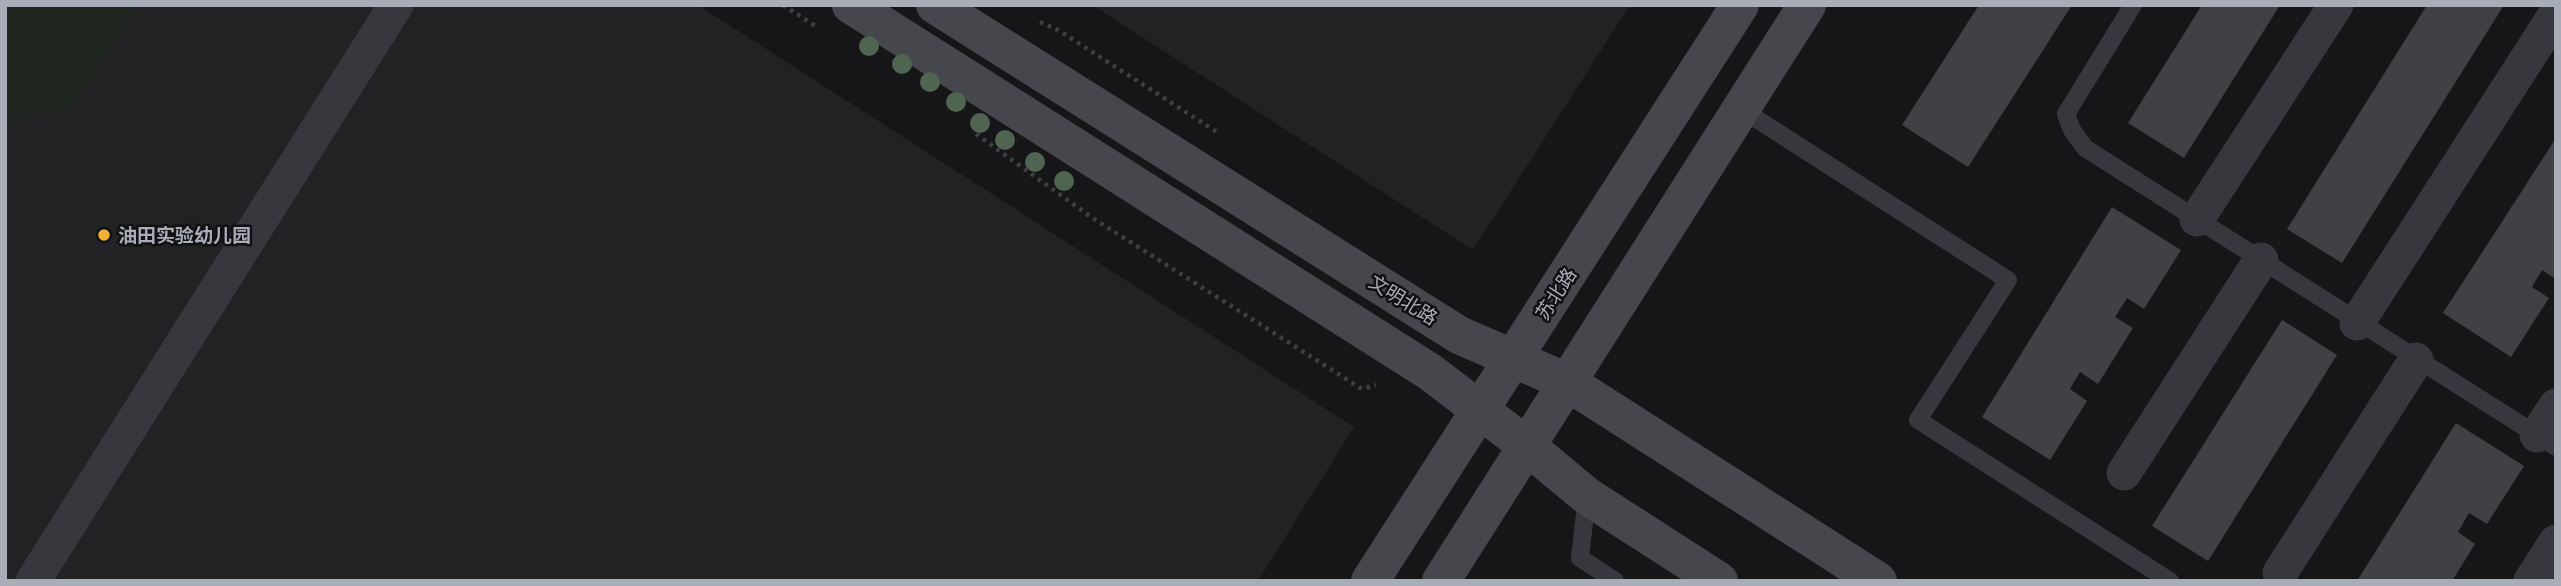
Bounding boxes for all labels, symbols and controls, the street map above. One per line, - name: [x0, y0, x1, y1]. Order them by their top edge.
- place label: 油田实验幼儿园: [118, 224, 251, 247]
- marker: 油田实验幼儿园: [96, 227, 112, 243]
- street label: 苏北路: [1531, 264, 1581, 324]
- street label: 文明北路: [1365, 270, 1441, 330]

